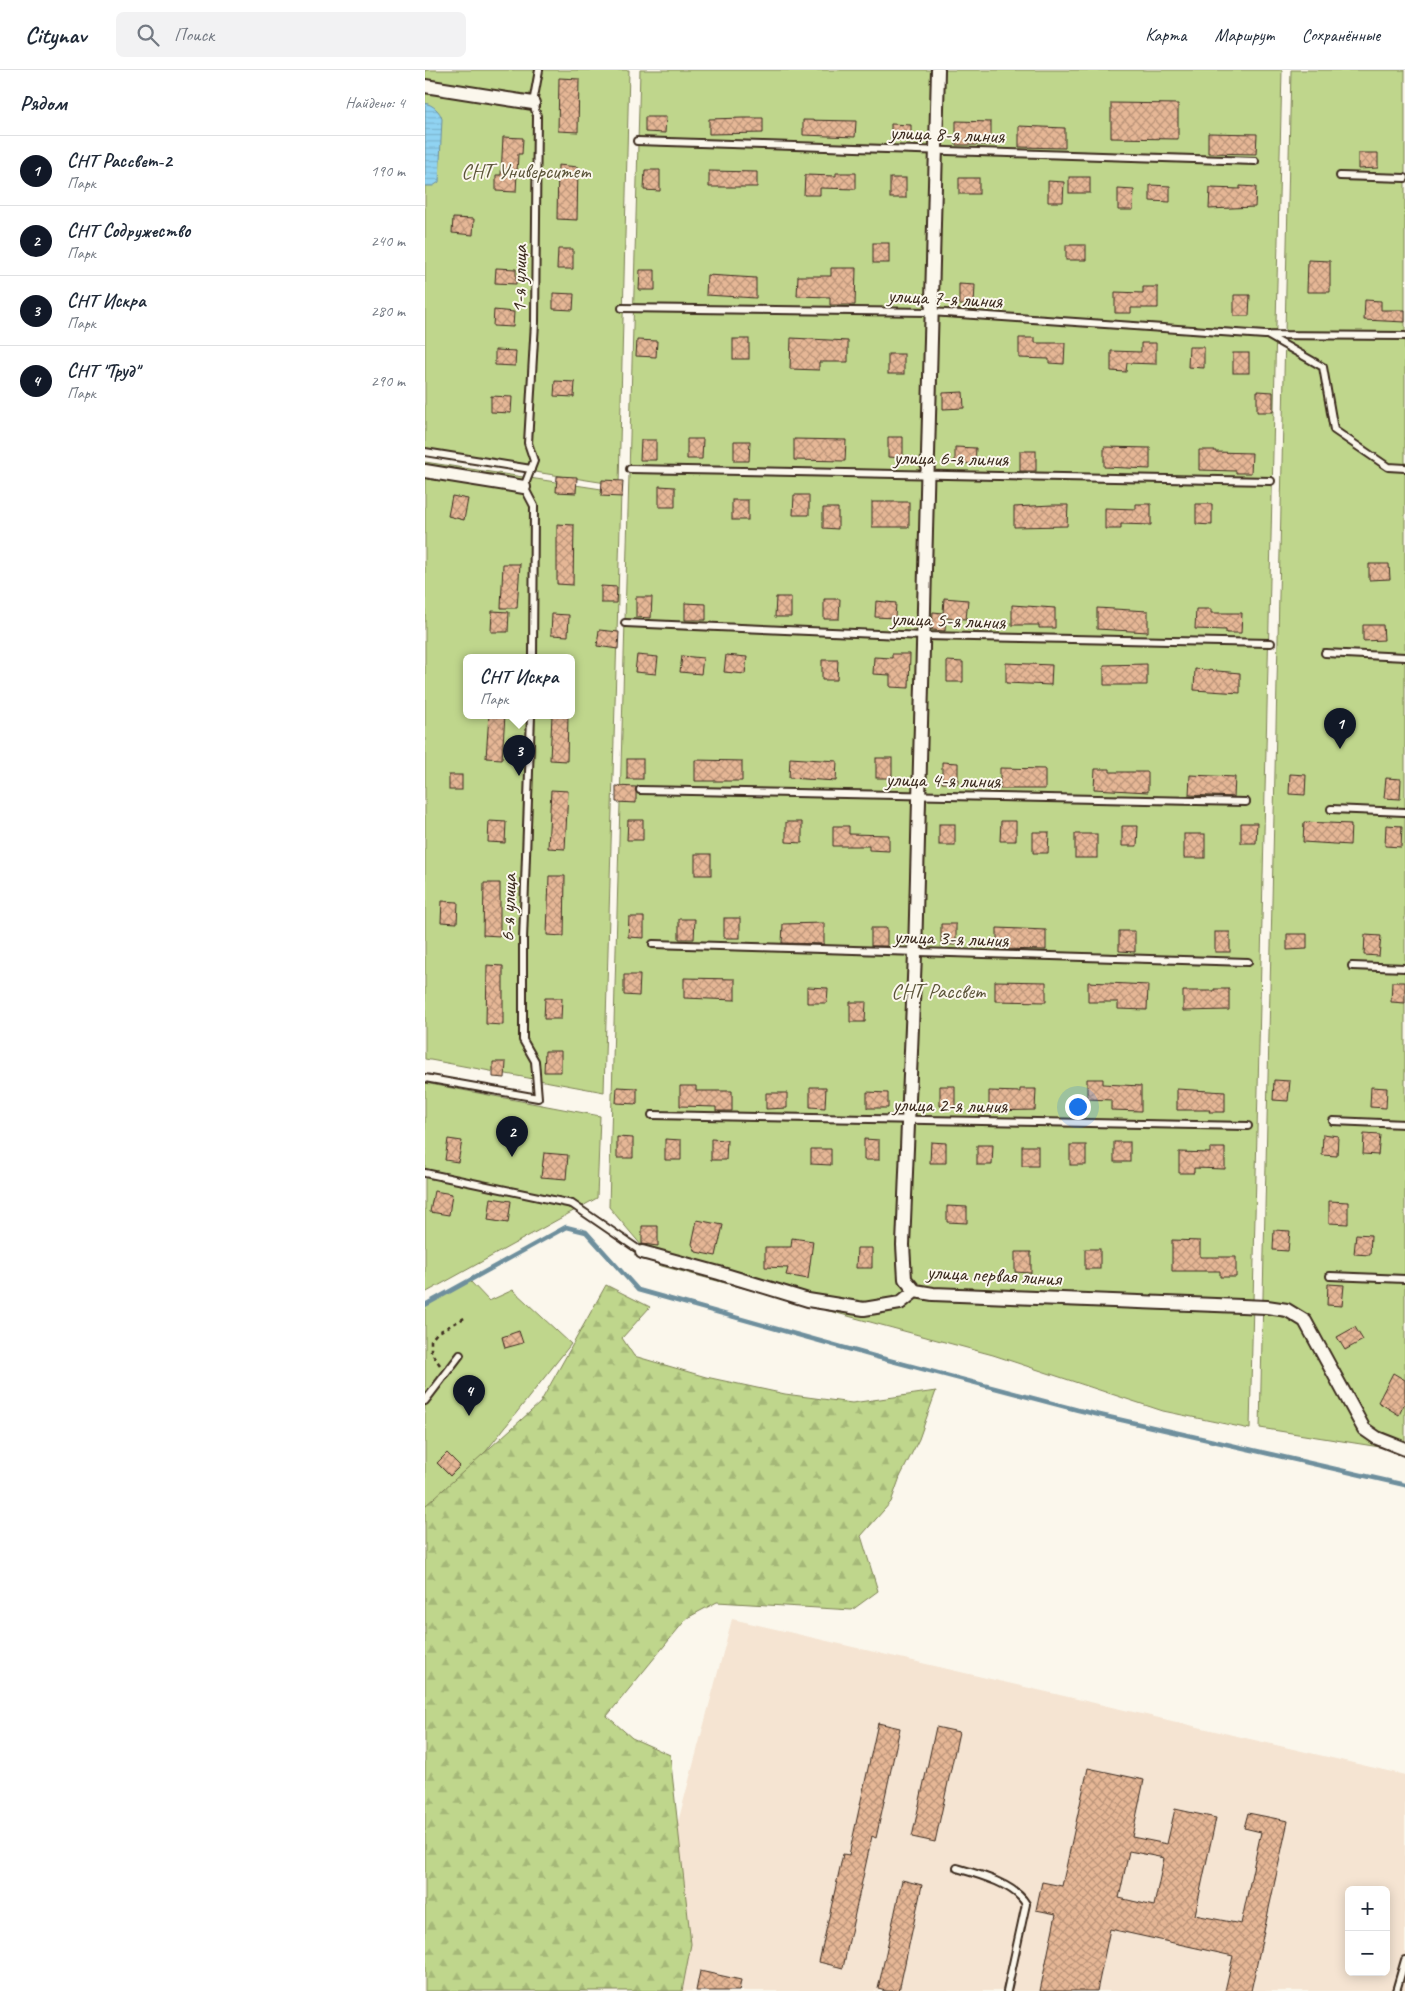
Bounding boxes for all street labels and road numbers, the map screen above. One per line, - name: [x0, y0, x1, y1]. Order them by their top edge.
- street label: улица 8-я линия: [887, 119, 1006, 149]
- street label: 1-я улица: [505, 243, 533, 313]
- street label: улица 7-я линия: [885, 282, 1004, 314]
- street label: улица 6-я линия: [891, 444, 1010, 472]
- street label: улица 5-я линия: [888, 605, 1007, 635]
- street label: улица 4-я линия: [883, 766, 1002, 794]
- street label: 6-я улица: [494, 872, 522, 943]
- street label: улица 3-я линия: [891, 923, 1010, 953]
- street label: улица 2-я линия: [890, 1091, 1009, 1119]
- street label: улица первая линия: [924, 1258, 1064, 1292]

